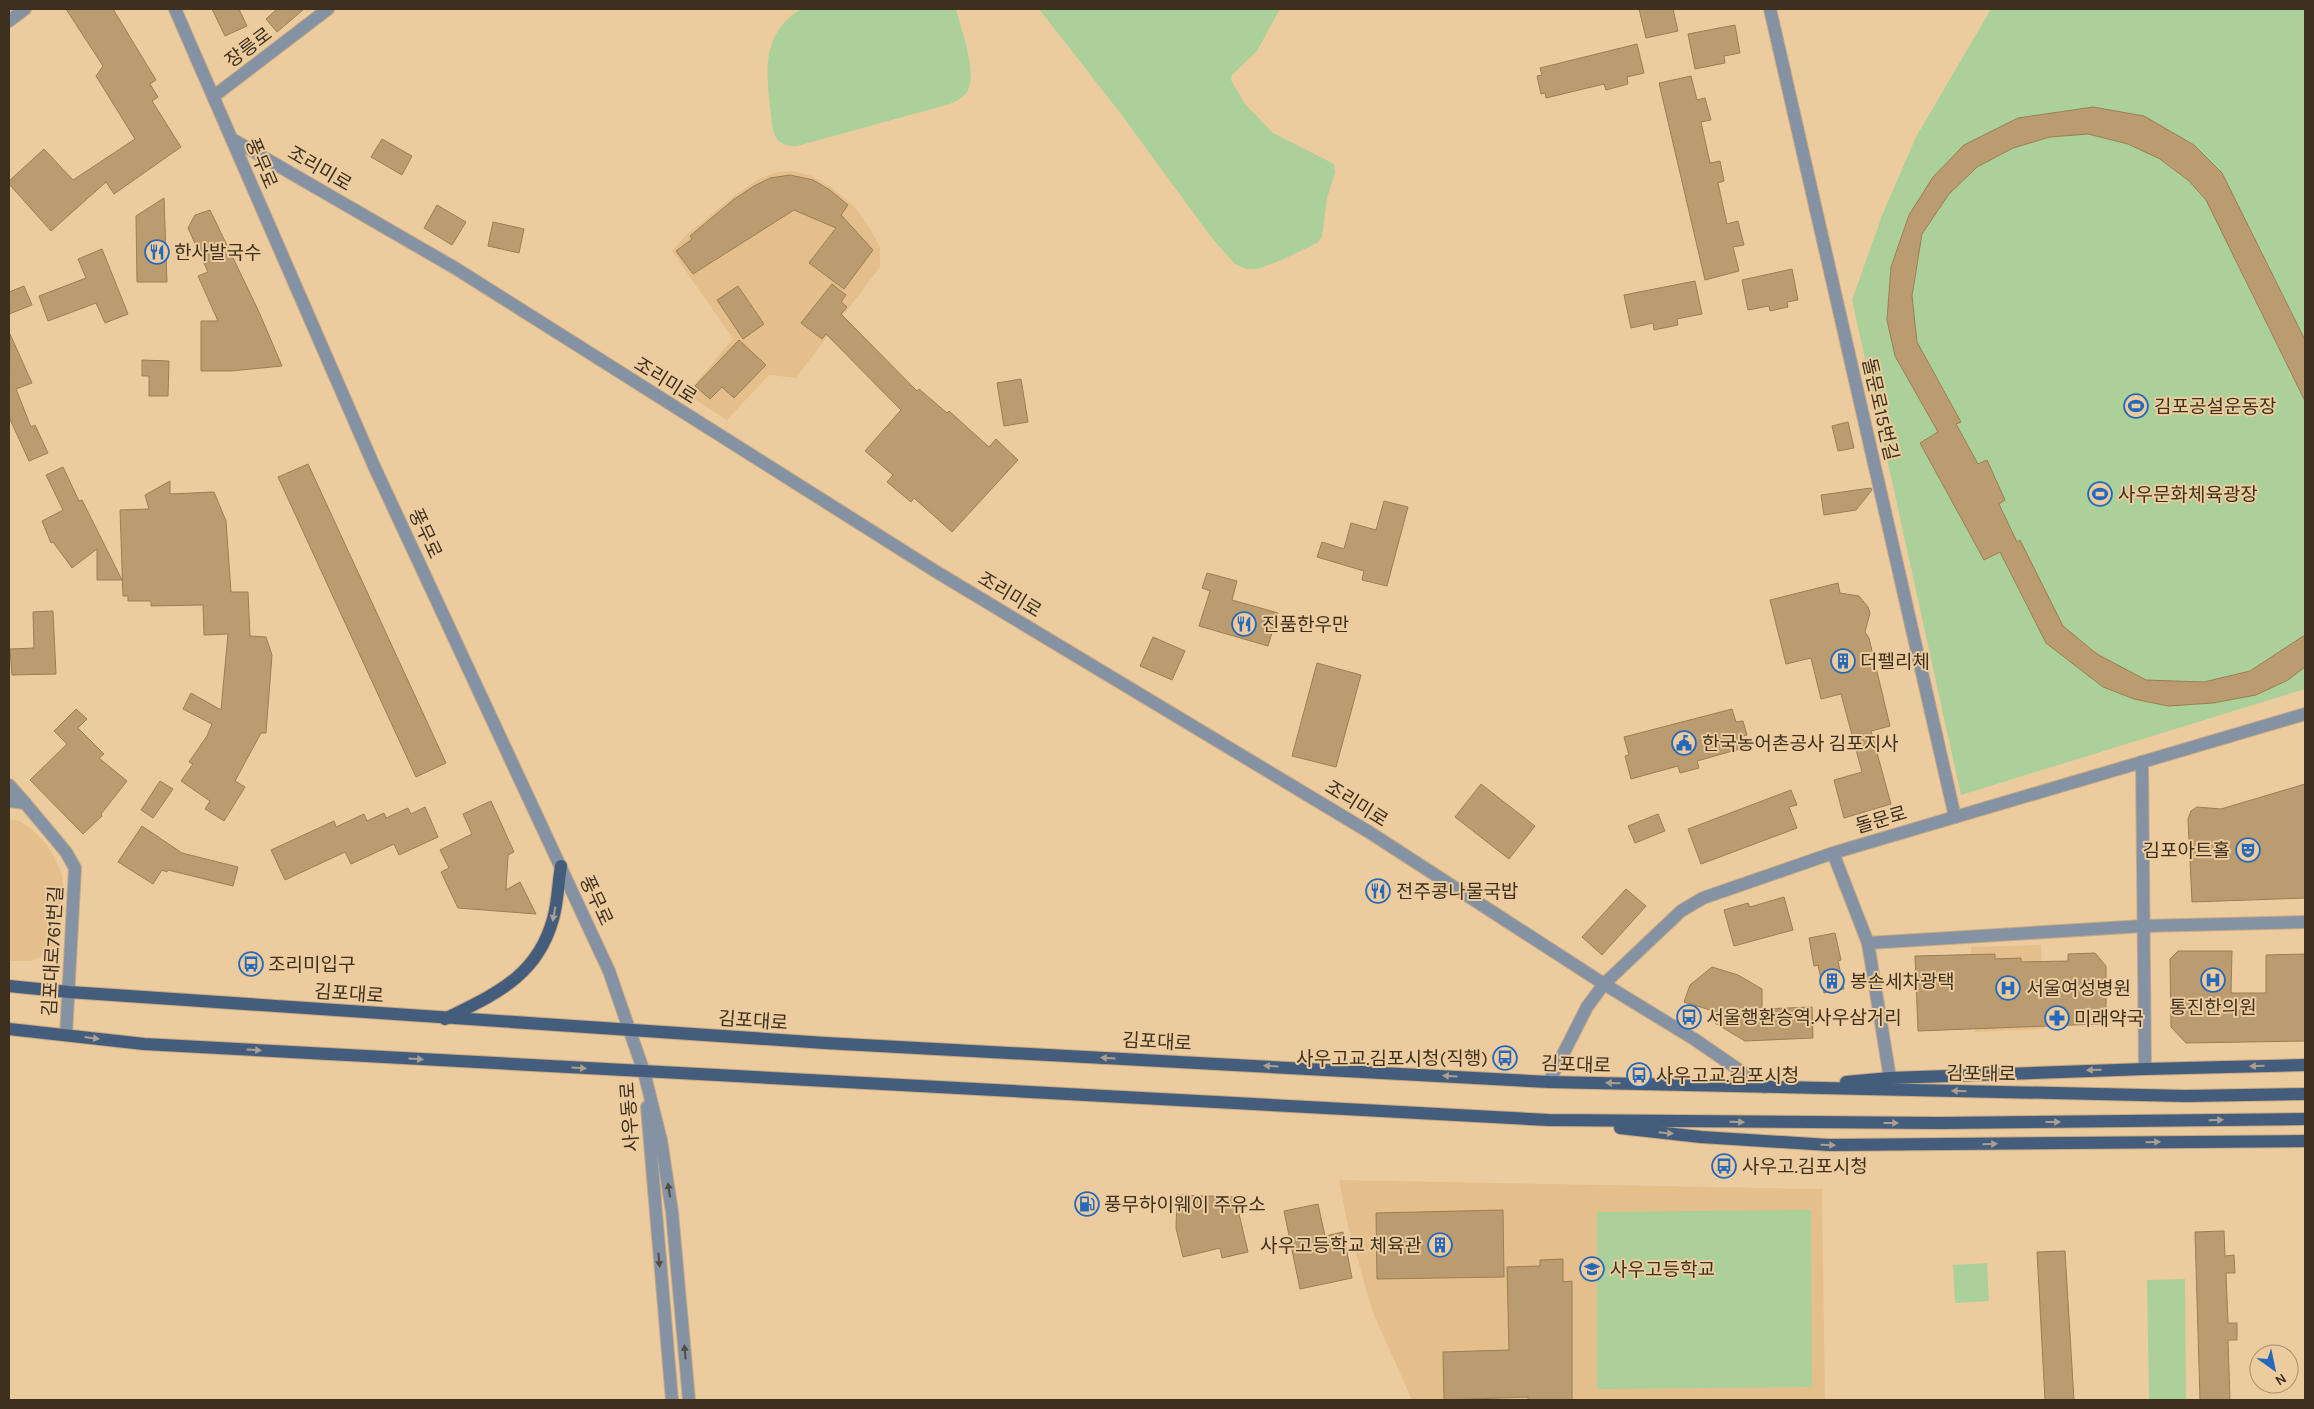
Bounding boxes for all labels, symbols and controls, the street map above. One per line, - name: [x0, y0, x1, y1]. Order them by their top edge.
- street label: 장릉로: [221, 23, 276, 72]
- street label: 풍무로: [241, 135, 281, 192]
- street label: 조리미로: [284, 142, 355, 196]
- restaurant icon: 한사발국수: [144, 239, 170, 265]
- place label: 한사발국수: [174, 242, 261, 264]
- street label: 조리미로: [630, 353, 701, 409]
- street label: 돌문로15번길: [1858, 356, 1902, 463]
- sports icon: 김포공설운동장: [2123, 393, 2149, 419]
- place label: 김포공설운동장: [2154, 396, 2276, 418]
- sports icon: 사우문화체육광장: [2087, 481, 2113, 507]
- place label: 사우문화체육광장: [2118, 484, 2258, 506]
- street label: 풍무로: [404, 505, 446, 562]
- street label: 조리미로: [974, 567, 1045, 622]
- restaurant icon: 진품한우만: [1231, 611, 1257, 637]
- place label: 진품한우만: [1262, 614, 1349, 636]
- building icon: 더펠리체: [1830, 648, 1856, 674]
- place label: 더펠리체: [1860, 651, 1930, 673]
- public building icon: 한국농어촌공사 김포지사: [1671, 730, 1697, 756]
- place label: 한국농어촌공사 김포지사: [1702, 733, 1899, 755]
- street label: 조리미로: [1321, 776, 1392, 832]
- street label: 돌문로: [1853, 802, 1910, 838]
- theatre icon: 김포아트홀: [2235, 837, 2261, 863]
- place label: 김포아트홀: [2143, 840, 2230, 862]
- street label: 풍무로: [575, 872, 617, 929]
- restaurant icon: 전주콩나물국밥: [1365, 878, 1391, 904]
- place label: 전주콩나물국밥: [1396, 881, 1518, 903]
- street label: 김포대로761번길: [39, 885, 67, 1017]
- one-way arrow: [550, 906, 558, 921]
- bus stop icon: 조리미입구: [238, 951, 264, 977]
- place label: 조리미입구: [268, 954, 355, 976]
- hospital icon: 통진한의원: [2200, 967, 2226, 993]
- building icon: 봉손세차광택: [1819, 968, 1845, 994]
- place label: 봉손세차광택: [1850, 971, 1955, 993]
- hospital icon: 서울여성병원: [1995, 975, 2021, 1001]
- place label: 서울여성병원: [2026, 978, 2131, 1000]
- street label: 김포대로: [313, 981, 385, 1007]
- place label: 통진한의원: [2169, 997, 2257, 1019]
- bus stop icon: 서울행환승역.사우삼거리: [1676, 1004, 1702, 1030]
- pharmacy icon: 미래약국: [2044, 1005, 2070, 1031]
- place label: 서울행환승역.사우삼거리: [1706, 1007, 1902, 1029]
- street label: 김포대로: [717, 1008, 789, 1034]
- place label: 미래약국: [2074, 1008, 2144, 1030]
- street label: 김포대로: [1121, 1029, 1192, 1055]
- one-way arrow: [84, 1034, 100, 1042]
- bus stop icon: 사우고교.김포시청(직행): [1492, 1045, 1518, 1071]
- one-way arrow: [246, 1047, 262, 1055]
- place label: 사우고교.김포시청(직행): [1296, 1048, 1488, 1070]
- one-way arrow: [1100, 1053, 1116, 1061]
- street label: 김포대로: [1541, 1053, 1611, 1077]
- one-way arrow: [409, 1056, 425, 1064]
- one-way arrow: [1262, 1062, 1278, 1070]
- bus stop icon: 사우고교.김포시청: [1626, 1062, 1652, 1088]
- street label: 김포대로: [1946, 1062, 2016, 1086]
- one-way arrow: [2248, 1062, 2264, 1070]
- one-way arrow: [571, 1064, 587, 1072]
- place label: 사우고교.김포시청: [1656, 1065, 1799, 1087]
- one-way arrow: [2086, 1067, 2102, 1075]
- one-way arrow: [1442, 1072, 1458, 1080]
- one-way arrow: [1604, 1079, 1620, 1087]
- street label: 사우동로: [617, 1081, 643, 1153]
- one-way arrow: [1951, 1087, 1967, 1095]
- one-way arrow: [2208, 1116, 2224, 1124]
- one-way arrow: [1729, 1118, 1745, 1126]
- one-way arrow: [2046, 1118, 2062, 1126]
- one-way arrow: [1883, 1119, 1899, 1127]
- one-way arrow: [1658, 1129, 1674, 1137]
- one-way arrow: [2145, 1138, 2161, 1146]
- one-way arrow: [1983, 1140, 1999, 1148]
- one-way arrow: [1820, 1141, 1836, 1149]
- bus stop icon: 사우고.김포시청: [1711, 1153, 1737, 1179]
- place label: 사우고.김포시청: [1742, 1156, 1868, 1178]
- one-way arrow: [664, 1182, 672, 1198]
- fuel station icon: 풍무하이웨이 주유소: [1074, 1191, 1100, 1217]
- place label: 풍무하이웨이 주유소: [1104, 1194, 1266, 1216]
- building icon: 사우고등학교 체육관: [1427, 1232, 1453, 1258]
- place label: 사우고등학교 체육관: [1260, 1235, 1422, 1257]
- one-way arrow: [655, 1252, 663, 1268]
- school or university icon: 사우고등학교: [1579, 1256, 1605, 1282]
- place label: 사우고등학교: [1610, 1259, 1715, 1281]
- one-way arrow: [680, 1343, 688, 1359]
- north arrow: [2249, 1344, 2299, 1394]
- text: N: [2272, 1370, 2290, 1389]

